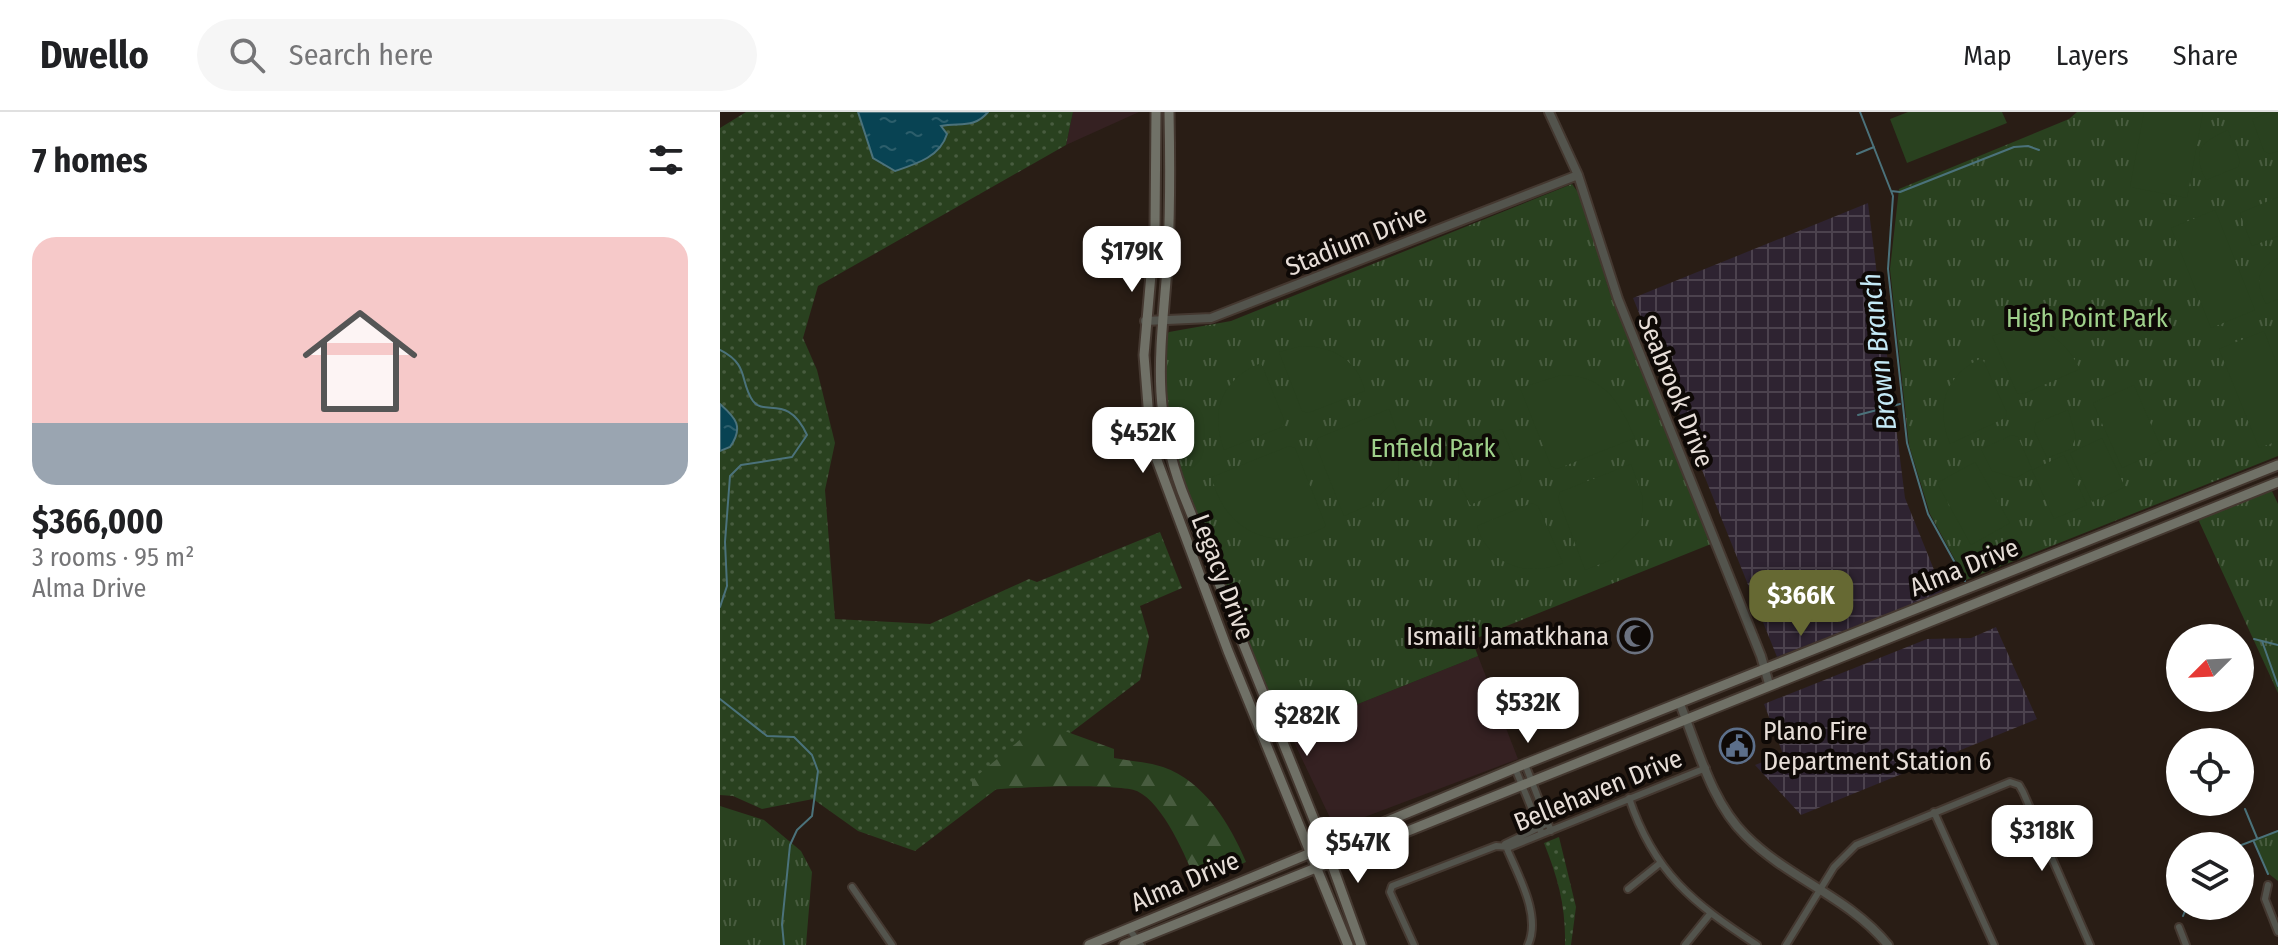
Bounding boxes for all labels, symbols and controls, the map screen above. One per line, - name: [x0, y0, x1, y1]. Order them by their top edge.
- search box: [197, 19, 757, 91]
- text: Dwello: [40, 32, 149, 78]
- icon: search: [225, 33, 269, 77]
- text: Search here: [289, 37, 433, 73]
- text: Map: [1963, 39, 2012, 72]
- text: Layers: [2056, 39, 2129, 72]
- text: Share: [2173, 39, 2238, 72]
- icon: filters: [644, 138, 688, 182]
- text: 7 homes: [32, 140, 148, 181]
- street label: Stadium Drive: [1281, 198, 1431, 283]
- pin: $179K: [1076, 226, 1188, 294]
- text: $179K: [1101, 236, 1163, 267]
- water label: Brown Branch: [1854, 272, 1903, 432]
- icon: home: [288, 289, 432, 433]
- park label: High Point Park: [2006, 303, 2169, 334]
- street label: Seabrook Drive: [1631, 311, 1720, 472]
- pin: $452K: [1087, 407, 1199, 475]
- text: $452K: [1110, 417, 1176, 448]
- park label: Enfield Park: [1370, 433, 1496, 464]
- text: $366,000: [32, 501, 163, 542]
- street label: Legacy Drive: [1184, 510, 1261, 644]
- street label: Alma Drive: [1905, 532, 2023, 603]
- text: 3 rooms · 95 m²: [32, 542, 194, 573]
- pin: $366K: [1745, 570, 1857, 638]
- text: Alma Drive: [32, 573, 146, 604]
- text: $366K: [1767, 580, 1835, 611]
- mosque icon: Ismaili Jamatkhana: [1616, 617, 1654, 655]
- place label: Ismaili Jamatkhana: [1406, 621, 1609, 652]
- north arrow: [2166, 624, 2254, 712]
- map controls: [2166, 624, 2254, 920]
- pin: $532K: [1472, 677, 1584, 745]
- text: $532K: [1496, 687, 1560, 718]
- pin: $282K: [1251, 690, 1363, 758]
- text: $282K: [1274, 700, 1340, 731]
- place label: Plano Fire Department Station 6: [1763, 716, 1991, 777]
- public building icon: Plano Fire Department Station 6: [1718, 727, 1756, 765]
- button: locate: [2166, 728, 2254, 816]
- street label: Bellehaven Drive: [1510, 743, 1687, 838]
- pin: $318K: [1986, 805, 2098, 873]
- text: $318K: [2010, 815, 2074, 846]
- pin: $547K: [1302, 817, 1414, 885]
- text: $547K: [1326, 827, 1390, 858]
- button: layers: [2166, 832, 2254, 920]
- street label: Alma Drive: [1126, 845, 1244, 918]

